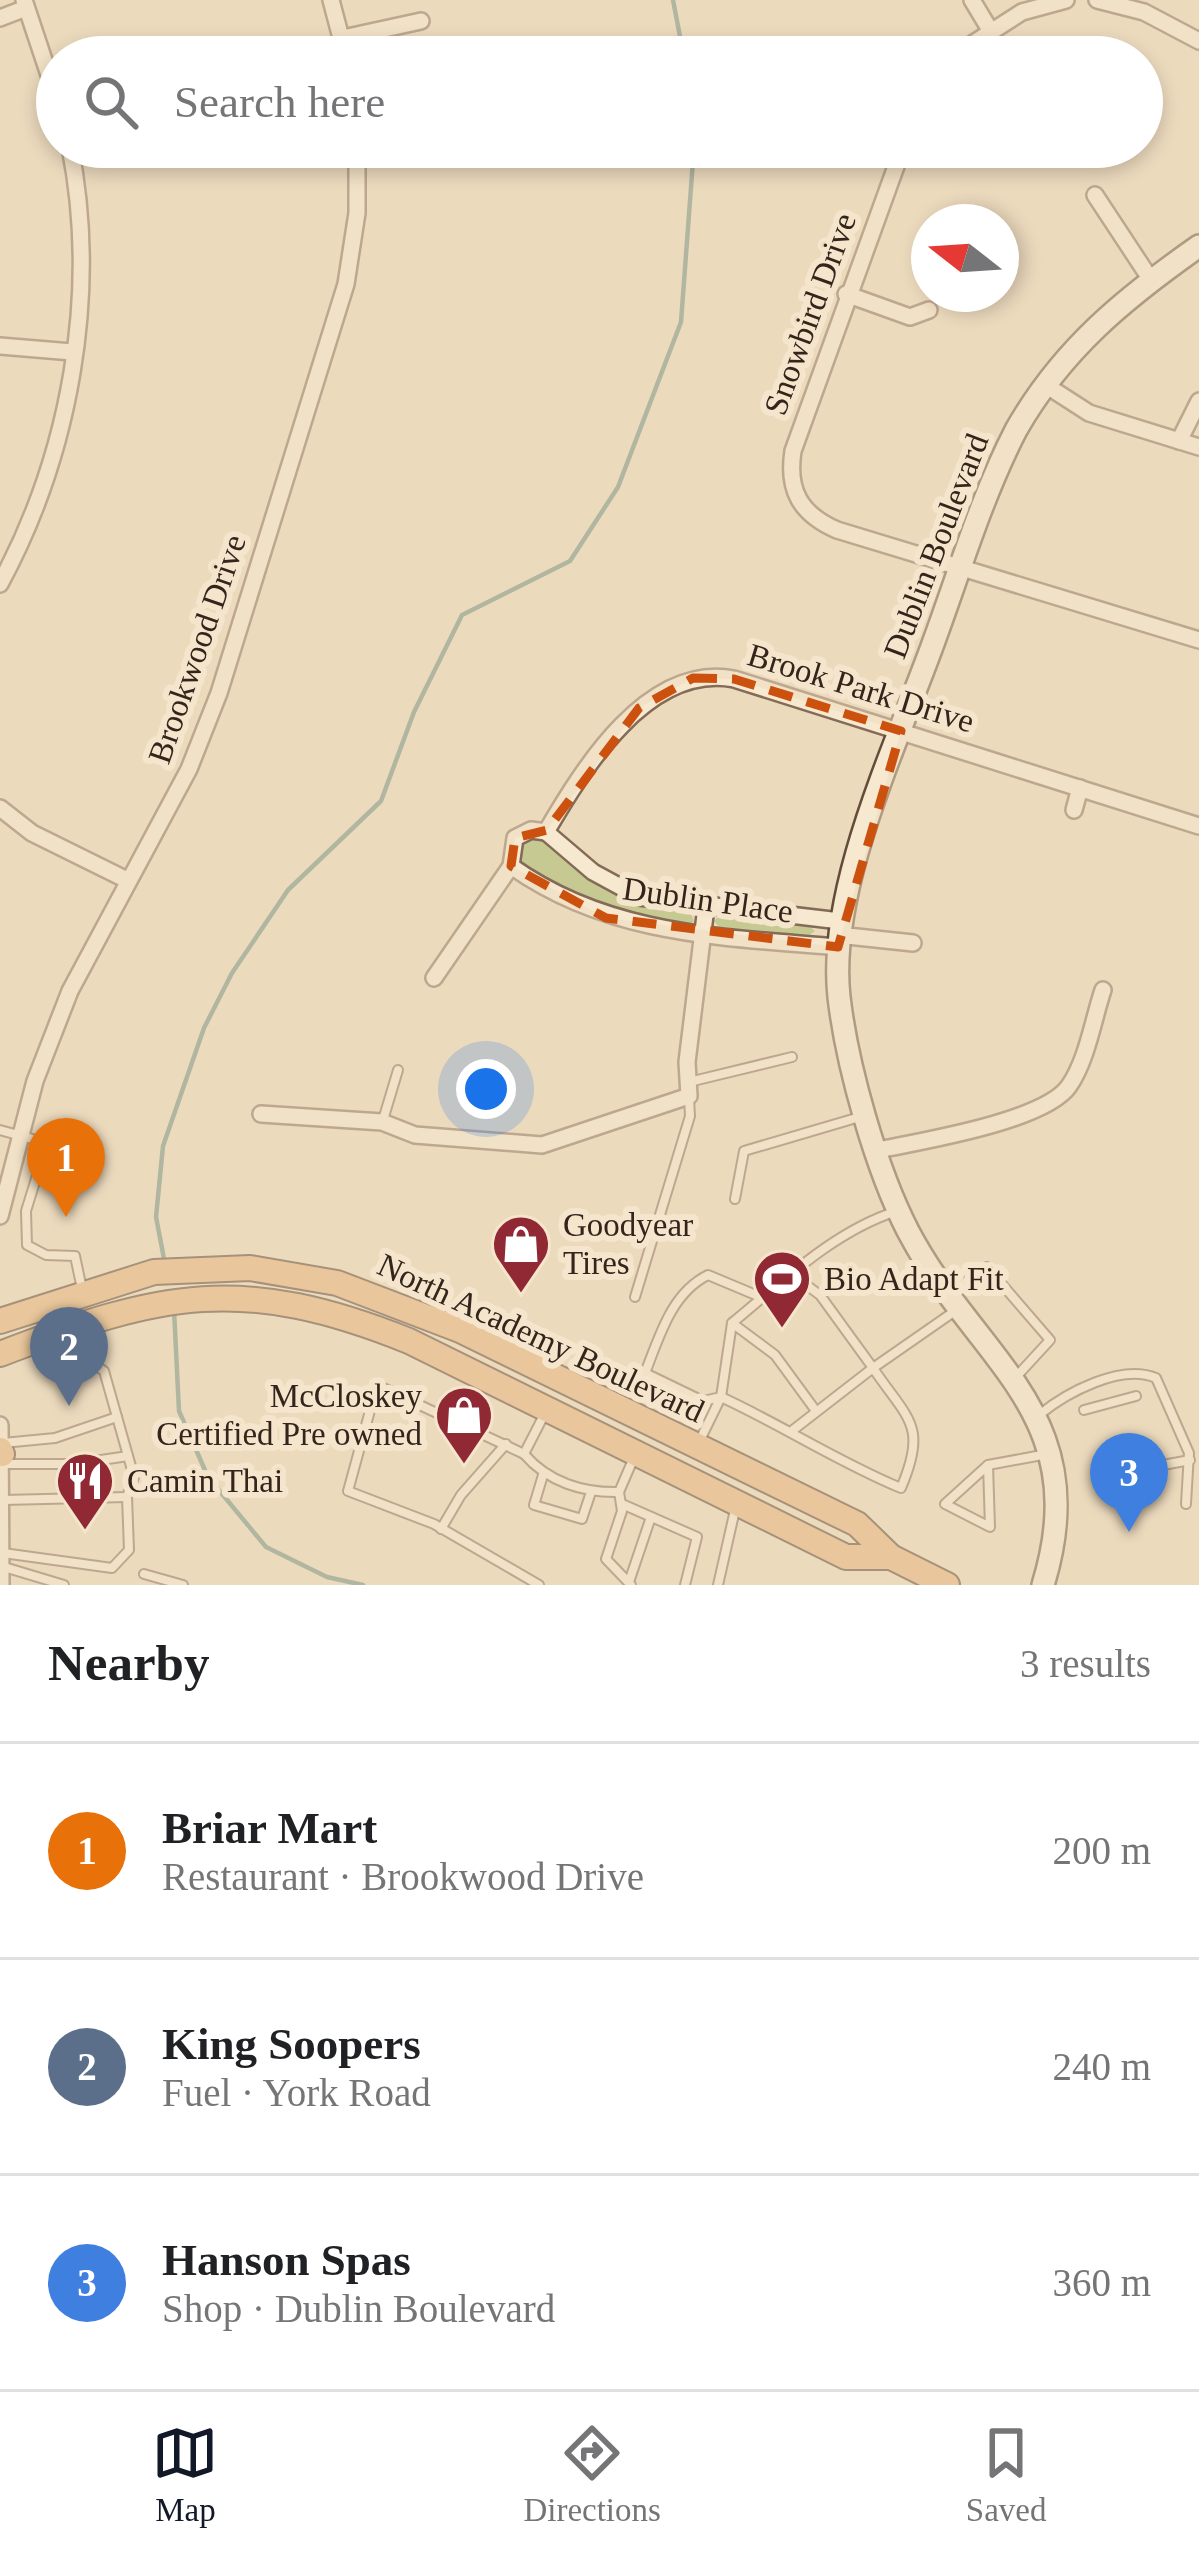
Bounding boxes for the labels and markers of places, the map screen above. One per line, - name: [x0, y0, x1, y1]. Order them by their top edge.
- pin: 1: [27, 1118, 105, 1217]
- place label: Goodyear Tires: [563, 1207, 693, 1281]
- shop icon: Goodyear Tires: [490, 1213, 552, 1295]
- sports icon: Bio Adapt Fit: [751, 1248, 813, 1330]
- place label: Bio Adapt Fit: [824, 1261, 1004, 1297]
- pin: 2: [30, 1307, 108, 1406]
- place label: McCloskey Certified Pre owned: [156, 1378, 422, 1452]
- shop icon: McCloskey Certified Pre owned: [433, 1384, 495, 1466]
- pin: 3: [1090, 1433, 1168, 1532]
- restaurant icon: Camin Thai: [54, 1450, 116, 1532]
- place label: Camin Thai: [127, 1463, 283, 1499]

